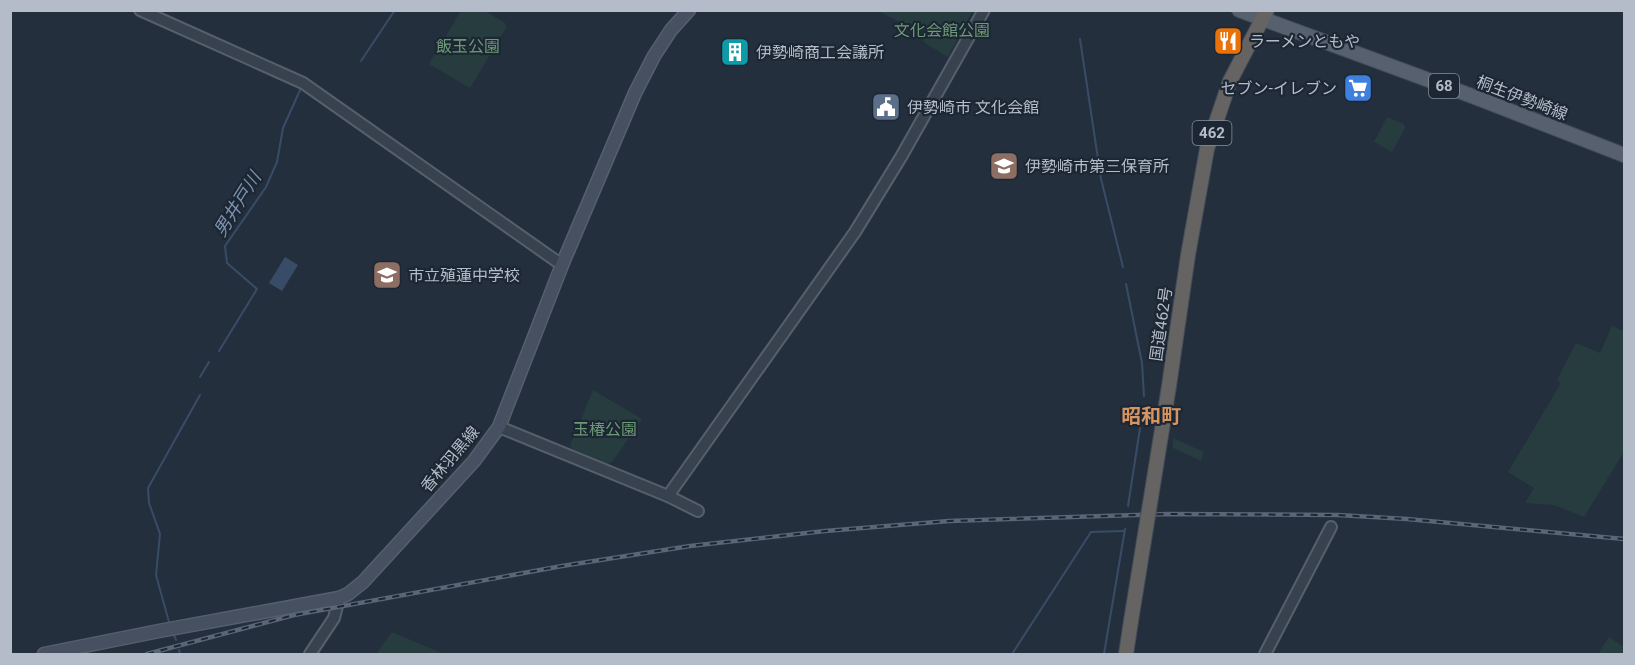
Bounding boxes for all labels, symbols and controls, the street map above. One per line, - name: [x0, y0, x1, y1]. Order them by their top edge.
- park label: 文化会館公園: [894, 21, 990, 40]
- restaurant icon: ラーメンともや: [1212, 25, 1244, 57]
- place label: ラーメンともや: [1249, 32, 1360, 51]
- building icon: 伊勢崎商工会議所: [719, 36, 751, 68]
- park label: 飯玉公園: [436, 37, 500, 56]
- place label: 伊勢崎商工会議所: [756, 43, 884, 62]
- supermarket icon: セブン-イレブン: [1342, 72, 1374, 104]
- street label: 桐生伊勢崎線: [1474, 72, 1570, 124]
- road number: 68: [1429, 74, 1459, 98]
- place label: セブン-イレブン: [1221, 79, 1337, 98]
- public building icon: 伊勢崎市 文化会館: [870, 91, 902, 123]
- place label: 伊勢崎市 文化会館: [907, 98, 1039, 117]
- road number: 462: [1192, 121, 1232, 145]
- school or university icon: 伊勢崎市第三保育所: [988, 150, 1020, 182]
- place label: 伊勢崎市第三保育所: [1025, 157, 1169, 176]
- water label: 男井戸川: [209, 166, 266, 240]
- school or university icon: 市立殖蓮中学校: [371, 259, 403, 291]
- place label: 市立殖蓮中学校: [408, 266, 520, 285]
- street label: 国道462号: [1146, 286, 1176, 362]
- district label: 昭和町: [1121, 404, 1181, 428]
- park label: 玉椿公園: [573, 420, 637, 439]
- street label: 香林羽黒線: [417, 422, 483, 496]

